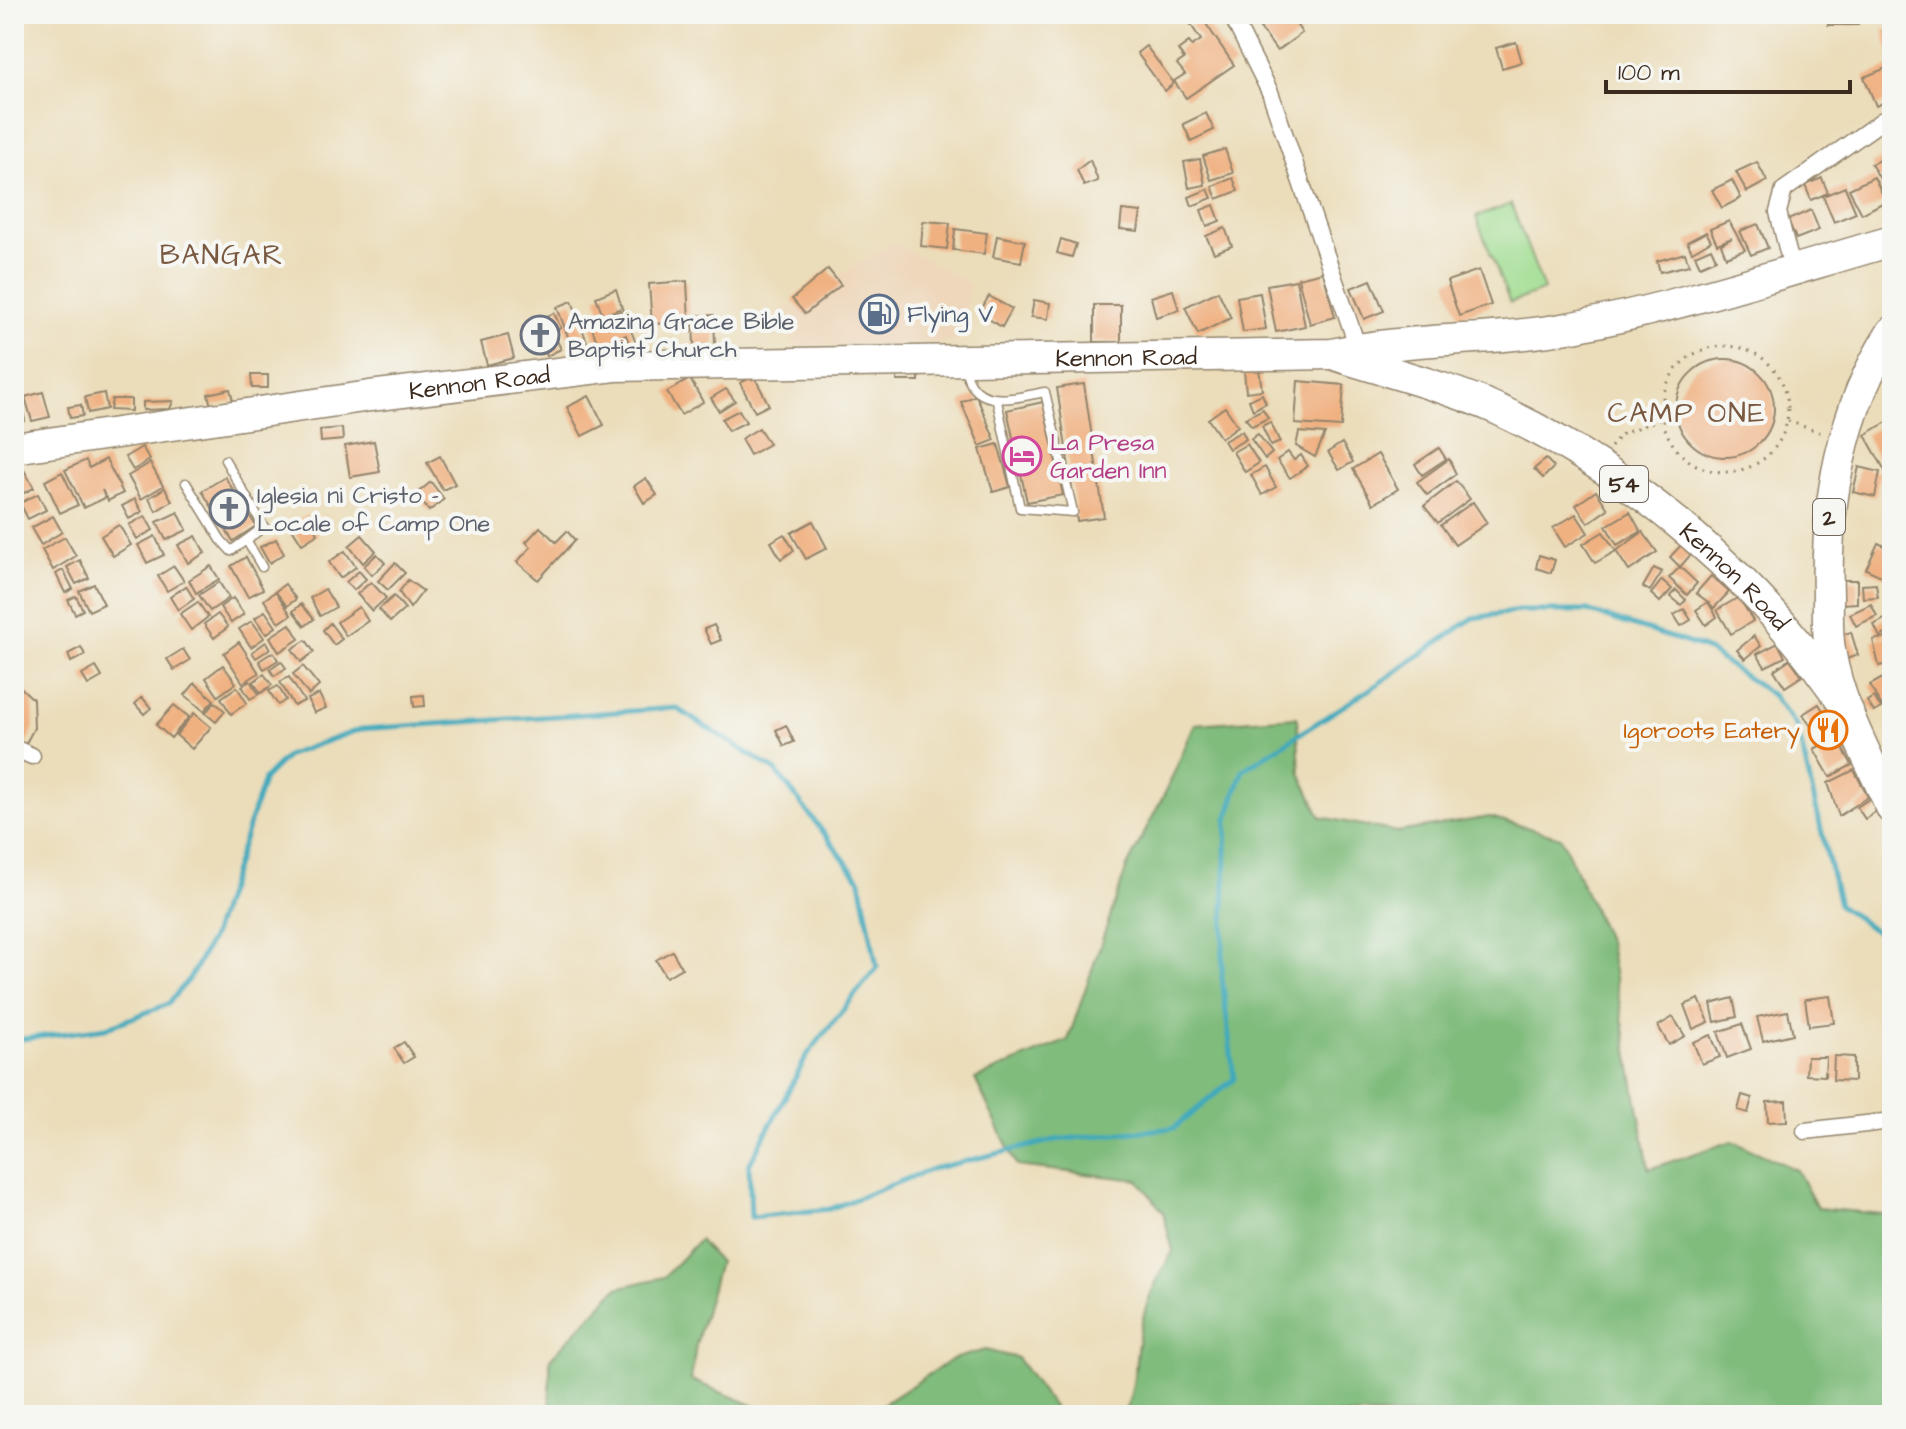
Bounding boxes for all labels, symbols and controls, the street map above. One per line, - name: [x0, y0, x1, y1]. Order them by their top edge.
- scale bar: [1606, 44, 1850, 94]
- text: 100 m: [1618, 56, 1680, 90]
- district label: BANGAR: [160, 236, 284, 275]
- fuel station icon: Flying V: [858, 293, 900, 335]
- place label: Flying V: [907, 298, 993, 333]
- place label: Amazing Grace Bible Baptist Church: [568, 305, 795, 367]
- church icon: Amazing Grace Bible Baptist Church: [519, 314, 561, 356]
- street label: Kennon Road: [1055, 340, 1197, 377]
- street label: Kennon Road: [407, 358, 552, 409]
- district label: CAMP ONE: [1608, 394, 1766, 433]
- place label: La Presa Garden Inn: [1050, 426, 1167, 488]
- hotel icon: La Presa Garden Inn: [1001, 435, 1043, 477]
- road number: 54: [1600, 466, 1648, 502]
- place label: Iglesia ni Cristo - Locale of Camp One: [257, 479, 490, 541]
- church icon: Iglesia ni Cristo - Locale of Camp One: [208, 488, 250, 530]
- road number: 2: [1813, 499, 1845, 535]
- street label: Kennon Road: [1672, 515, 1796, 639]
- restaurant icon: Igoroots Eatery: [1807, 709, 1849, 751]
- place label: Igoroots Eatery: [1623, 714, 1800, 749]

